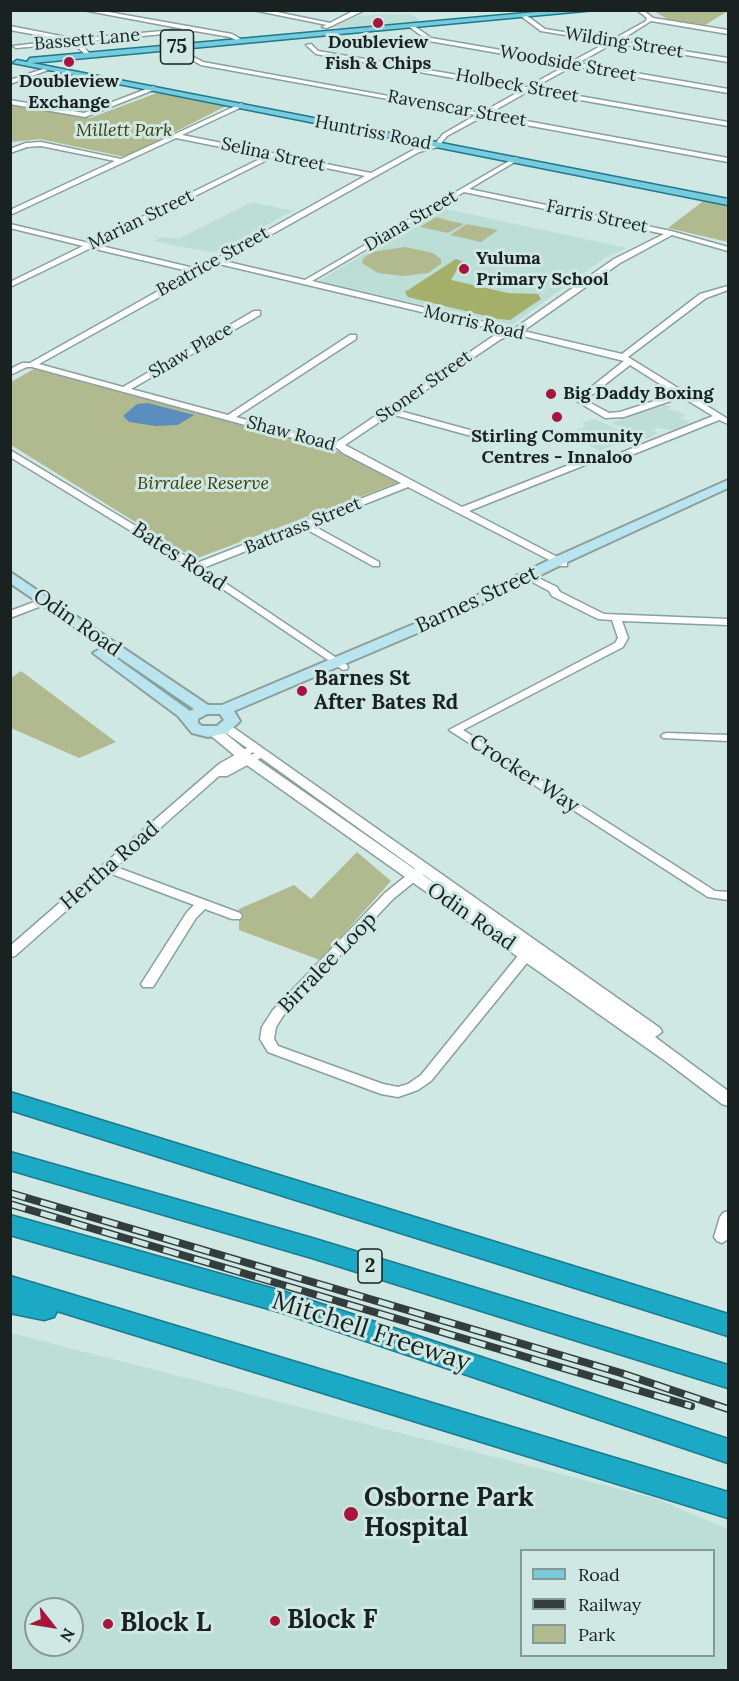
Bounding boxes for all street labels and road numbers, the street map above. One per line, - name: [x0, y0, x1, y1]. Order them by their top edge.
- street label: Wilding Street: [563, 23, 685, 63]
- street label: Bassett Lane: [33, 25, 141, 55]
- road number: 75: [160, 30, 194, 64]
- street label: Woodside Street: [498, 41, 638, 87]
- street label: Holbeck Street: [454, 65, 580, 107]
- street label: Ravenscar Street: [386, 86, 528, 132]
- street label: Huntriss Road: [313, 111, 433, 155]
- street label: Selina Street: [219, 133, 327, 177]
- street label: Marian Street: [85, 185, 197, 255]
- street label: Diana Street: [361, 186, 461, 256]
- street label: Farris Street: [544, 196, 650, 238]
- street label: Beatrice Street: [153, 222, 273, 302]
- street label: Morris Road: [422, 301, 526, 345]
- street label: Shaw Place: [145, 318, 237, 384]
- street label: Stoner Street: [372, 346, 476, 428]
- street label: Shaw Road: [244, 412, 338, 456]
- street label: Battrass Street: [242, 493, 364, 559]
- street label: Bates Road: [127, 517, 231, 597]
- street label: Barnes Street: [412, 561, 542, 639]
- street label: Odin Road: [28, 583, 126, 663]
- street label: Crocker Way: [464, 729, 584, 819]
- street label: Hertha Road: [56, 816, 164, 916]
- street label: Odin Road: [422, 877, 520, 957]
- street label: Birralee Loop: [274, 907, 382, 1019]
- road number: 2: [358, 1249, 382, 1283]
- street label: Mitchell Freeway: [268, 1285, 474, 1379]

